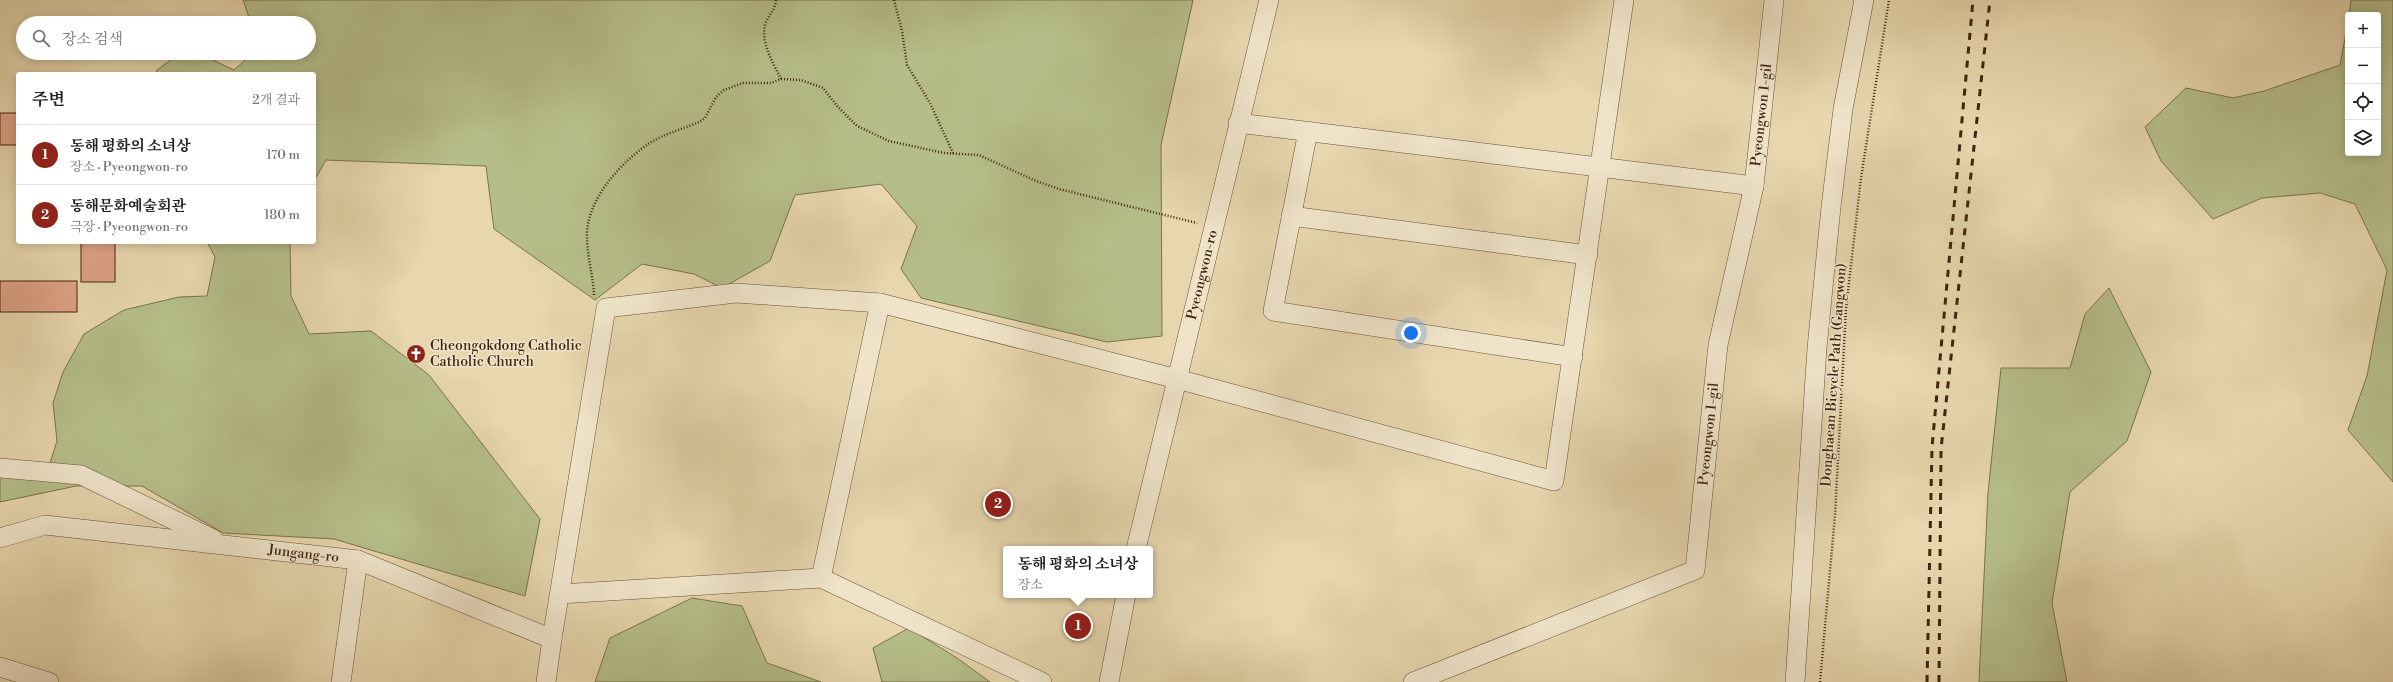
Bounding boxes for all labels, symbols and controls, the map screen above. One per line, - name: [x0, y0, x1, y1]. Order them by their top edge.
- map controls: [2345, 12, 2381, 156]
- button: +: [2345, 12, 2381, 48]
- search box: [16, 16, 316, 60]
- icon: search: [30, 27, 52, 49]
- text: 장소 검색: [62, 30, 123, 49]
- button: −: [2345, 48, 2381, 84]
- street label: Pyeongwon 1-gil: [1747, 63, 1776, 167]
- button: locate: [2345, 84, 2381, 120]
- text: 주변: [32, 89, 65, 111]
- text: 2개 결과: [252, 92, 300, 108]
- button: layers: [2345, 120, 2381, 156]
- text: 동해 평화의 소녀상: [70, 137, 191, 156]
- text: 1: [42, 147, 48, 163]
- text: 170 m: [266, 147, 300, 163]
- text: 장소 · Pyeongwon-ro: [70, 159, 188, 175]
- text: 동해문화예술회관: [70, 197, 186, 216]
- text: 2: [41, 207, 49, 223]
- text: 180 m: [264, 207, 300, 223]
- text: 극장 · Pyeongwon-ro: [70, 219, 188, 235]
- street label: Pyeongwon-ro: [1183, 228, 1222, 322]
- street label: Donghaean Bicycle Path (Gangwon): [1817, 263, 1851, 487]
- your location: [1401, 323, 1421, 343]
- place label: Cheongokdong Catholic Catholic Church: [430, 337, 582, 371]
- church icon: Cheongokdong Catholic Catholic Church: [405, 343, 427, 365]
- street label: Pyeongwon 1-gil: [1695, 382, 1723, 486]
- pin: 2: [985, 489, 1011, 519]
- street label: Jungang-ro: [266, 541, 340, 567]
- popup: [1003, 546, 1153, 598]
- text: 동해 평화의 소녀상: [1018, 555, 1138, 574]
- text: 장소: [1018, 577, 1043, 593]
- pin: 1: [1065, 611, 1091, 641]

